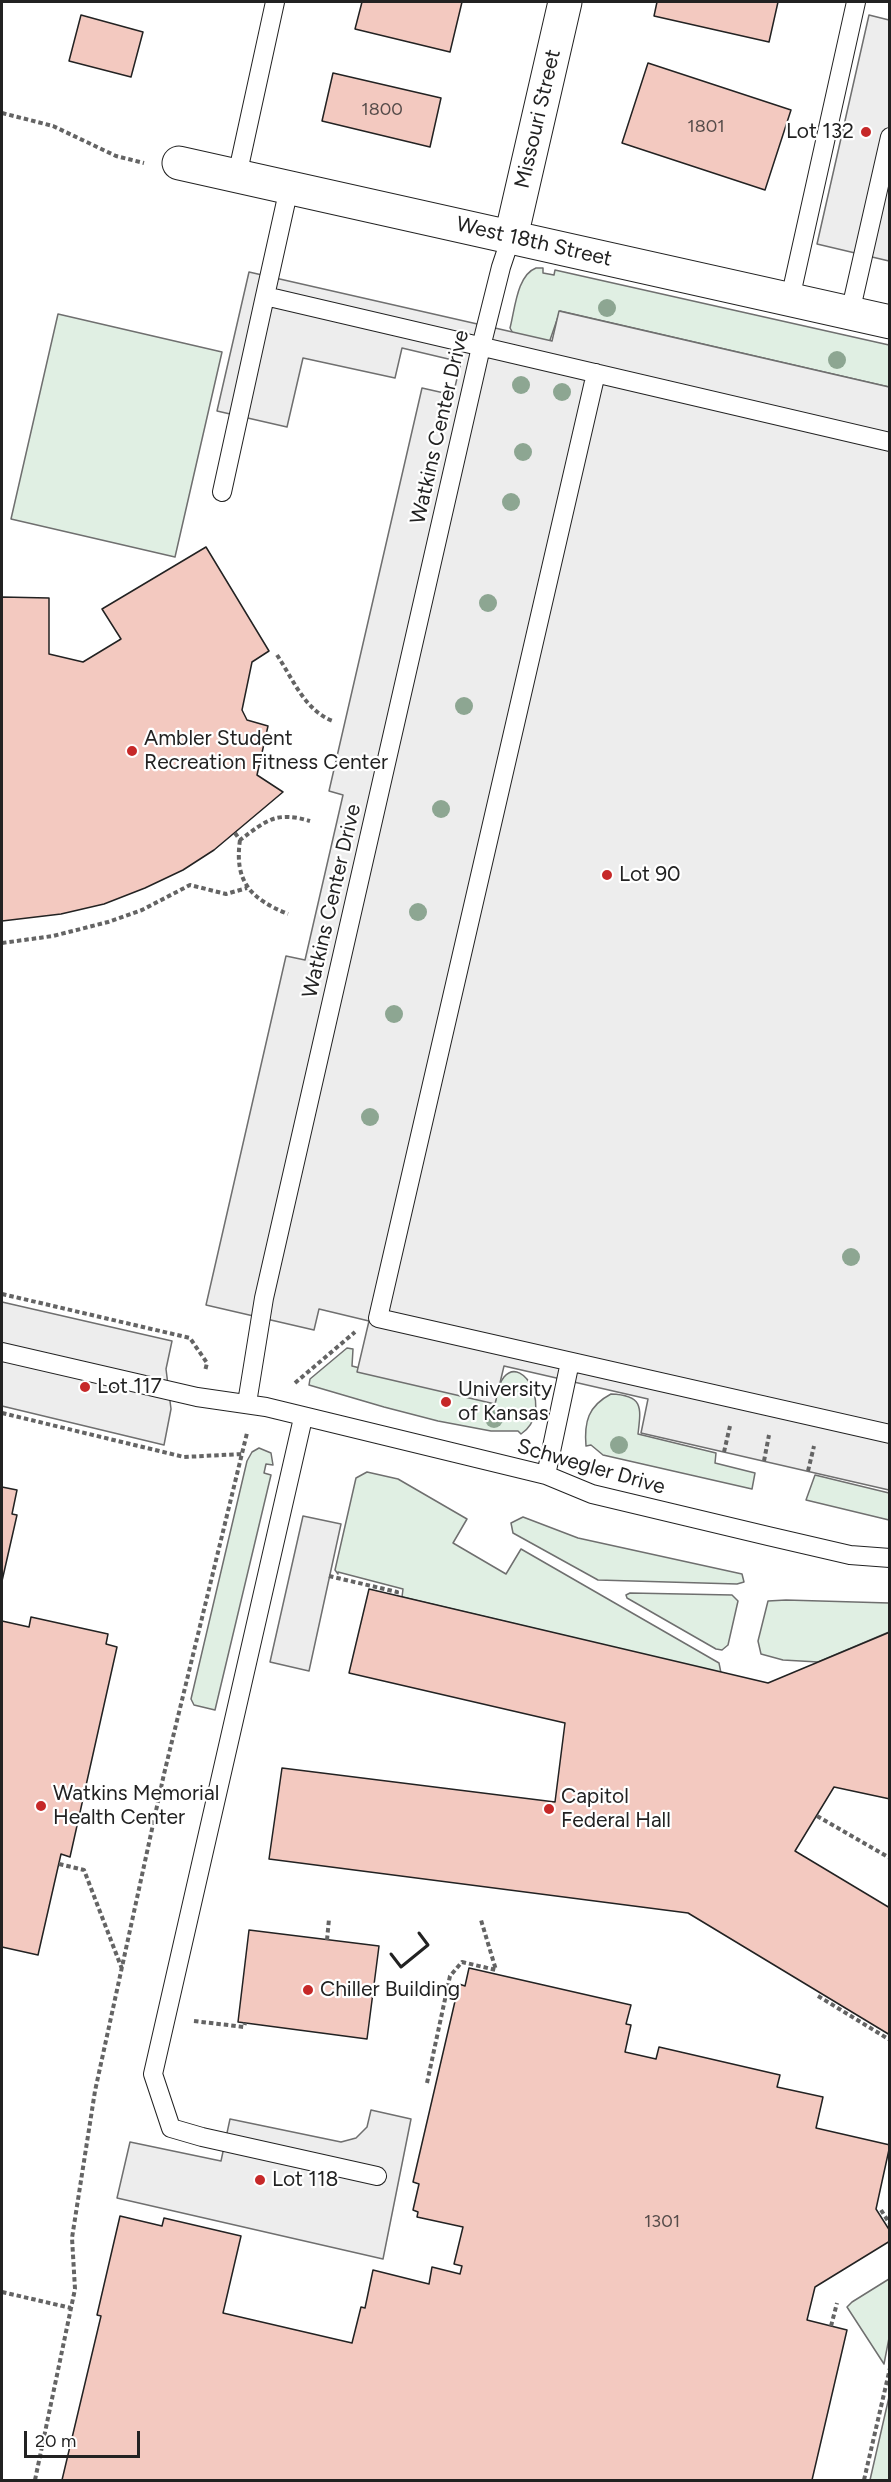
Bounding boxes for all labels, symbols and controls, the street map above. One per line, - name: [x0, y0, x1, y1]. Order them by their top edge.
- street label: Missouri Street: [510, 47, 566, 191]
- house number: 1800: [361, 99, 403, 121]
- house number: 1801: [687, 116, 725, 138]
- place label: Lot 132: [786, 119, 854, 145]
- marker: Lot 132: [859, 125, 873, 139]
- street label: West 18th Street: [454, 212, 614, 272]
- street label: Watkins Center Drive: [405, 328, 475, 526]
- place label: Ambler Student Recreation Fitness Center: [144, 726, 388, 776]
- marker: Ambler Student Recreation Fitness Center: [125, 744, 139, 758]
- street label: Watkins Center Drive: [297, 802, 367, 1000]
- place label: Lot 90: [619, 862, 681, 888]
- marker: Lot 90: [600, 868, 614, 882]
- place label: Lot 117: [97, 1374, 162, 1400]
- place label: University of Kansas: [458, 1377, 552, 1427]
- marker: Lot 117: [78, 1380, 92, 1394]
- marker: University of Kansas: [439, 1395, 453, 1409]
- street label: Schwegler Drive: [514, 1434, 668, 1500]
- place label: Watkins Memorial Health Center: [53, 1781, 219, 1831]
- place label: Capitol Federal Hall: [561, 1784, 671, 1834]
- marker: Watkins Memorial Health Center: [34, 1799, 48, 1813]
- marker: Capitol Federal Hall: [542, 1802, 556, 1816]
- place label: Chiller Building: [320, 1977, 460, 2003]
- marker: Chiller Building: [301, 1983, 315, 1997]
- place label: Lot 118: [272, 2167, 338, 2193]
- marker: Lot 118: [253, 2173, 267, 2187]
- house number: 1301: [644, 2211, 680, 2233]
- scale bar: [27, 2419, 142, 2457]
- text: 20 m: [35, 2430, 76, 2452]

